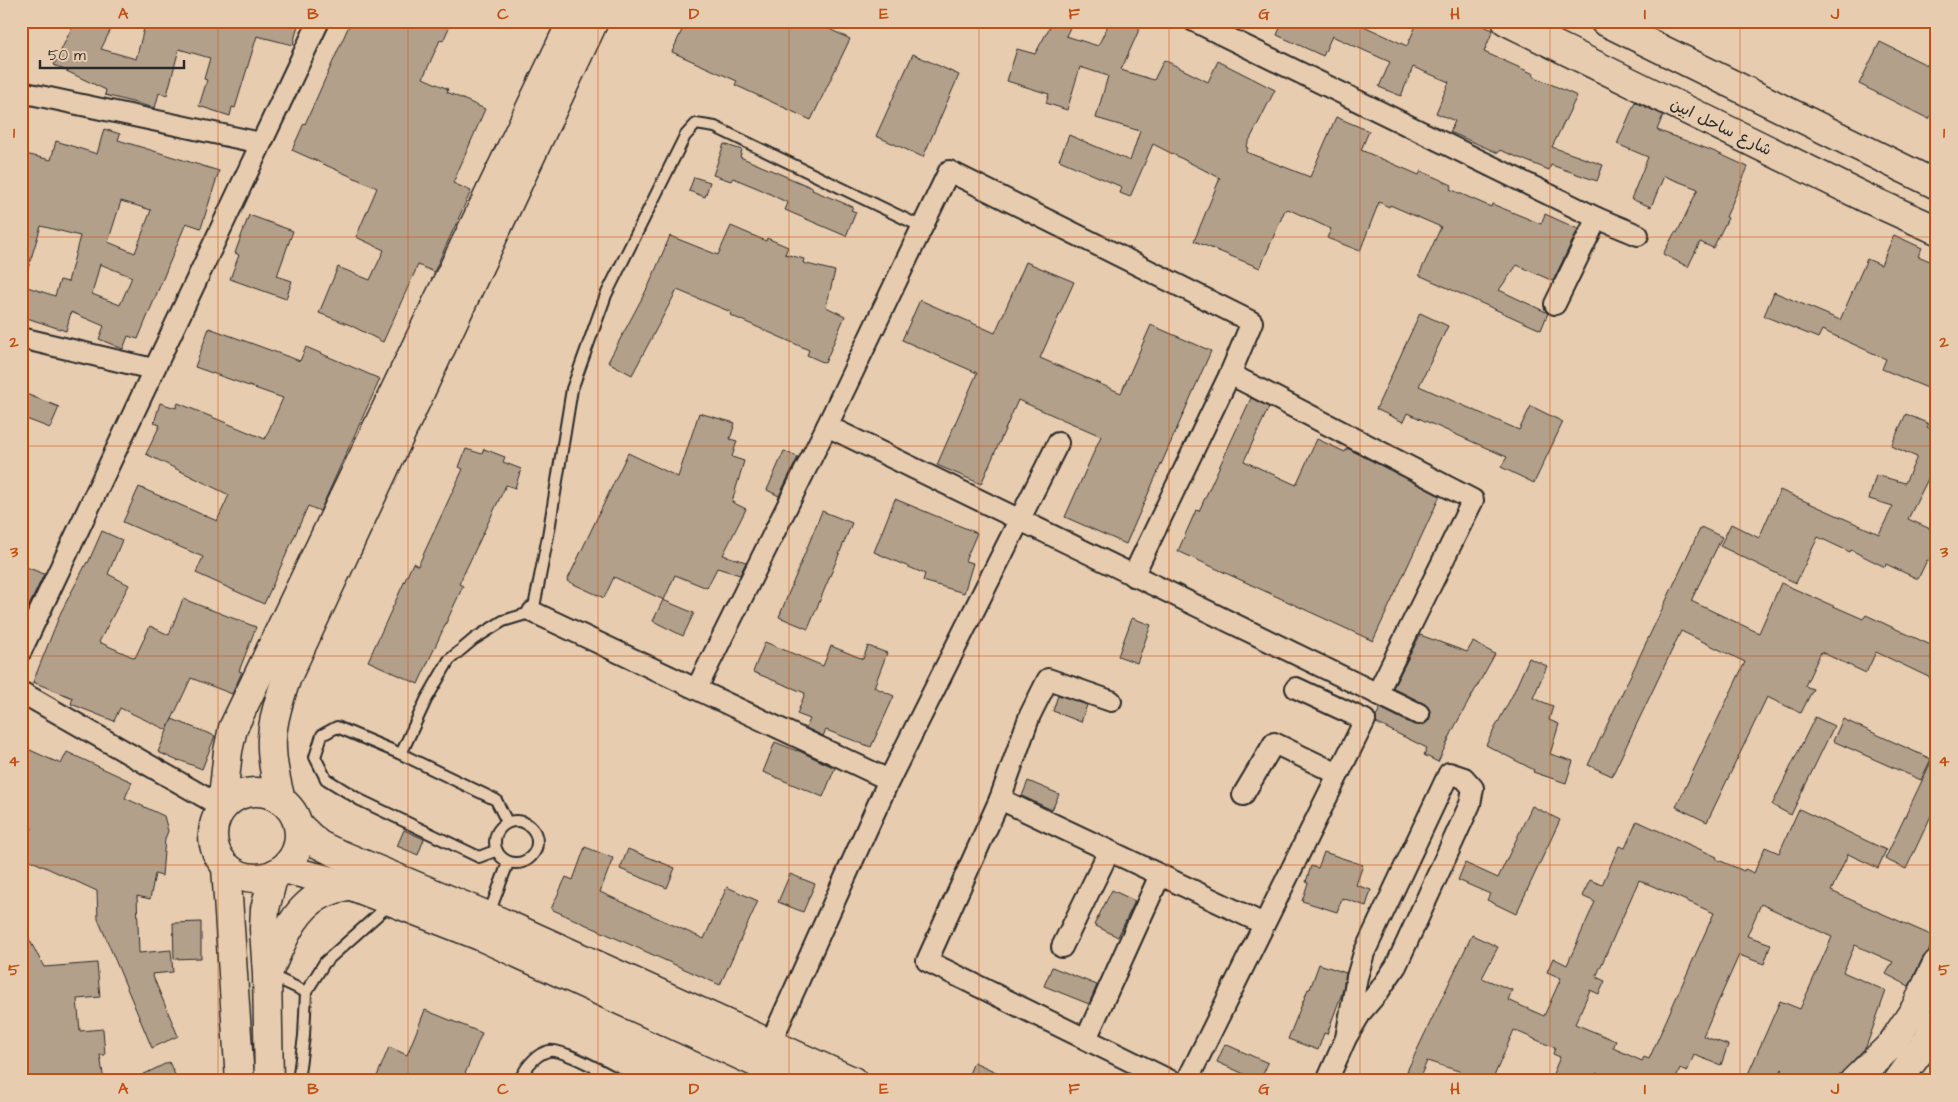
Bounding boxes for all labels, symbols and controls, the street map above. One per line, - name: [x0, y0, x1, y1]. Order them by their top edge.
- text: A: [118, 3, 129, 25]
- text: B: [307, 3, 319, 25]
- text: C: [497, 3, 509, 25]
- text: D: [689, 3, 700, 25]
- text: E: [879, 3, 889, 25]
- text: F: [1068, 3, 1080, 25]
- text: G: [1258, 3, 1270, 25]
- text: H: [1450, 3, 1460, 25]
- text: I: [1644, 3, 1646, 25]
- text: J: [1830, 3, 1840, 25]
- scale bar: [40, 38, 184, 70]
- text: 50 m: [48, 45, 86, 66]
- street label: شارع ساحل ابين: [1667, 93, 1775, 161]
- text: 1: [13, 122, 16, 144]
- text: 1: [1943, 122, 1946, 144]
- text: 2: [8, 331, 19, 353]
- text: 2: [1938, 331, 1949, 353]
- text: 3: [9, 541, 19, 563]
- text: 3: [1939, 541, 1949, 563]
- text: 4: [9, 750, 20, 772]
- text: 4: [1939, 750, 1950, 772]
- text: 5: [8, 959, 20, 981]
- text: 5: [1938, 959, 1950, 981]
- text: A: [118, 1078, 129, 1100]
- text: B: [307, 1078, 319, 1100]
- text: C: [497, 1078, 509, 1100]
- text: D: [689, 1078, 700, 1100]
- text: E: [879, 1078, 889, 1100]
- text: F: [1068, 1078, 1080, 1100]
- text: G: [1258, 1078, 1270, 1100]
- text: H: [1450, 1078, 1460, 1100]
- text: I: [1644, 1078, 1646, 1100]
- text: J: [1830, 1078, 1840, 1100]

